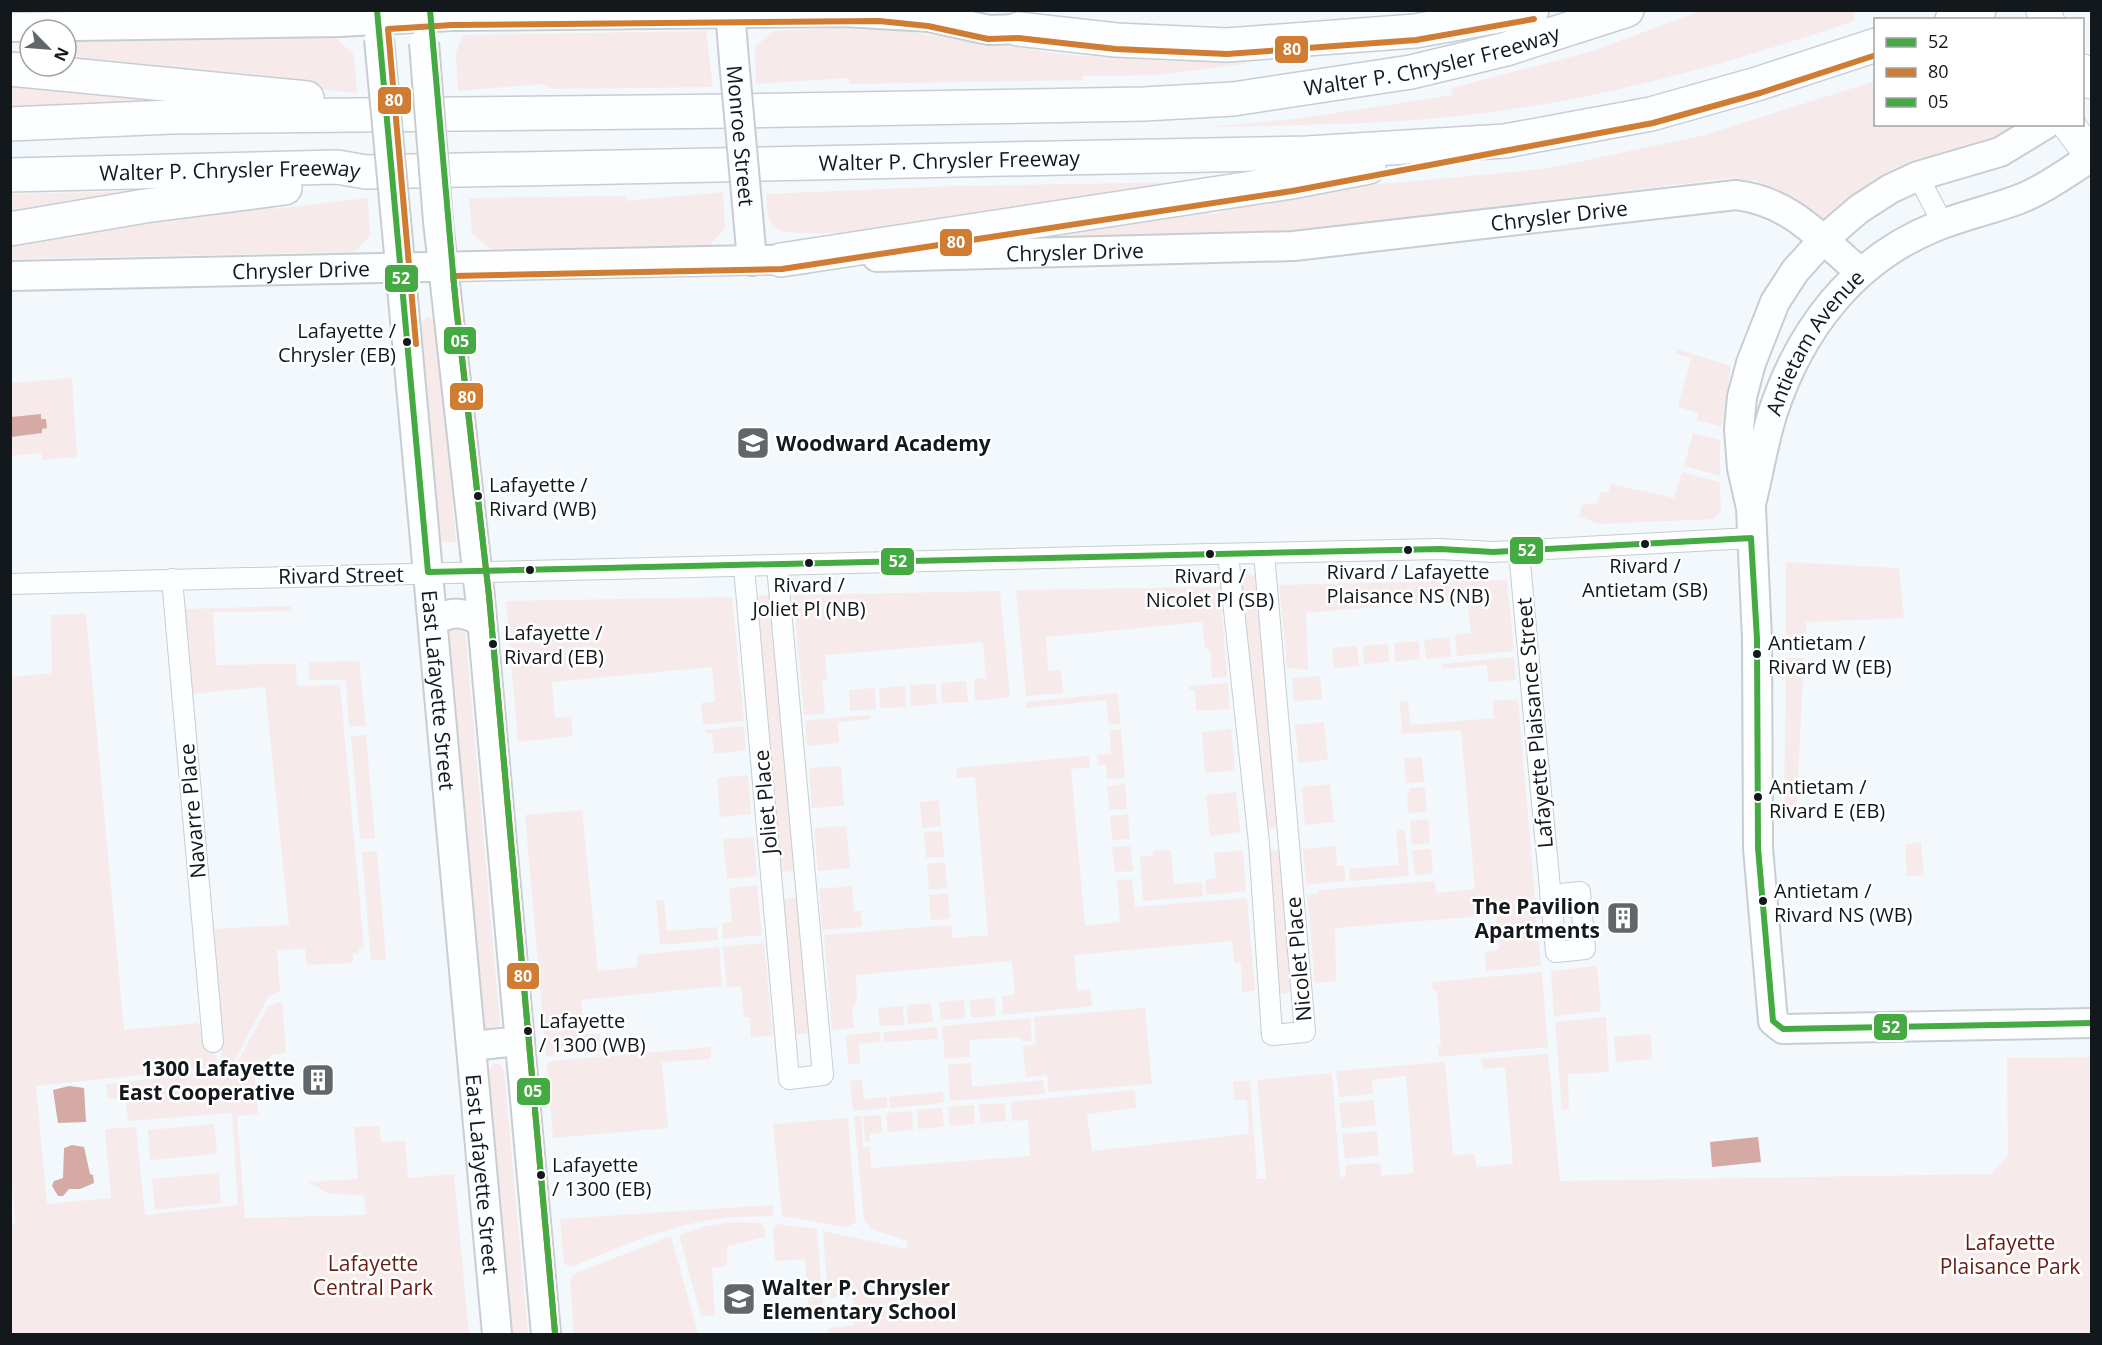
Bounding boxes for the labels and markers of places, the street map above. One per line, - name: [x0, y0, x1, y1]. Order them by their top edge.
- place label: Lafayette / Chrysler (EB): [278, 317, 397, 368]
- marker: Lafayette / Chrysler (EB): [401, 336, 413, 348]
- school or university icon: Woodward Academy: [735, 425, 771, 461]
- place label: Woodward Academy: [776, 429, 991, 457]
- place label: Lafayette / Rivard (WB): [489, 471, 596, 522]
- marker: Lafayette / Rivard (WB): [472, 490, 484, 502]
- marker: Rivard / Antietam (SB): [1639, 538, 1651, 550]
- marker: Rivard / Lafayette Plaisance NS (NB): [1402, 544, 1414, 556]
- marker: Rivard / Nicolet Pl (SB): [1204, 548, 1216, 560]
- place label: Rivard / Antietam (SB): [1582, 552, 1708, 603]
- marker: Rivard / Joliet Pl (NB): [803, 557, 815, 569]
- place label: Rivard / Lafayette Plaisance NS (NB): [1326, 558, 1490, 609]
- place label: Rivard / Nicolet Pl (SB): [1146, 562, 1274, 613]
- unlabelled marker: [524, 564, 536, 576]
- place label: Rivard / Joliet Pl (NB): [750, 571, 866, 622]
- place label: Lafayette / Rivard (EB): [504, 619, 604, 670]
- place label: Antietam / Rivard W (EB): [1768, 629, 1892, 680]
- marker: Lafayette / Rivard (EB): [487, 638, 499, 650]
- marker: Antietam / Rivard W (EB): [1751, 648, 1763, 660]
- place label: Antietam / Rivard E (EB): [1769, 773, 1885, 824]
- marker: Antietam / Rivard E (EB): [1752, 791, 1764, 803]
- place label: Antietam / Rivard NS (WB): [1774, 877, 1913, 928]
- place label: The Pavilion Apartments: [1472, 892, 1600, 944]
- marker: Antietam / Rivard NS (WB): [1757, 895, 1769, 907]
- building icon: The Pavilion Apartments: [1605, 900, 1641, 936]
- place label: Lafayette / 1300 (WB): [539, 1007, 646, 1058]
- marker: Lafayette / 1300 (WB): [522, 1025, 534, 1037]
- place label: 1300 Lafayette East Cooperative: [118, 1054, 295, 1106]
- building icon: 1300 Lafayette East Cooperative: [300, 1062, 336, 1098]
- place label: Lafayette / 1300 (EB): [552, 1151, 651, 1202]
- marker: Lafayette / 1300 (EB): [535, 1169, 547, 1181]
- place label: Walter P. Chrysler Elementary School: [762, 1273, 957, 1325]
- school or university icon: Walter P. Chrysler Elementary School: [721, 1281, 757, 1317]

